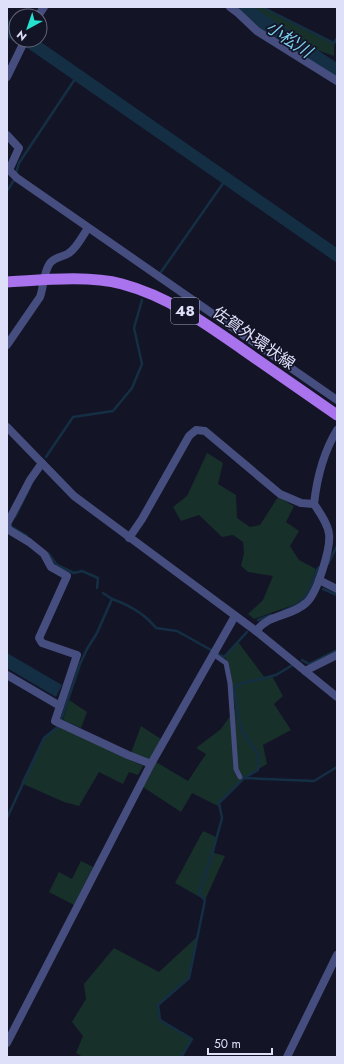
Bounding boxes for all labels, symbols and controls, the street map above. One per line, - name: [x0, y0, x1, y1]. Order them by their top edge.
- north arrow: [8, 8, 48, 48]
- water label: 小松川: [261, 15, 319, 64]
- text: N: [13, 27, 30, 45]
- road number: 48: [171, 298, 199, 324]
- street label: 佐賀外環状線: [208, 301, 300, 375]
- scale bar: [208, 1030, 272, 1056]
- text: 50 m: [214, 1035, 241, 1053]

